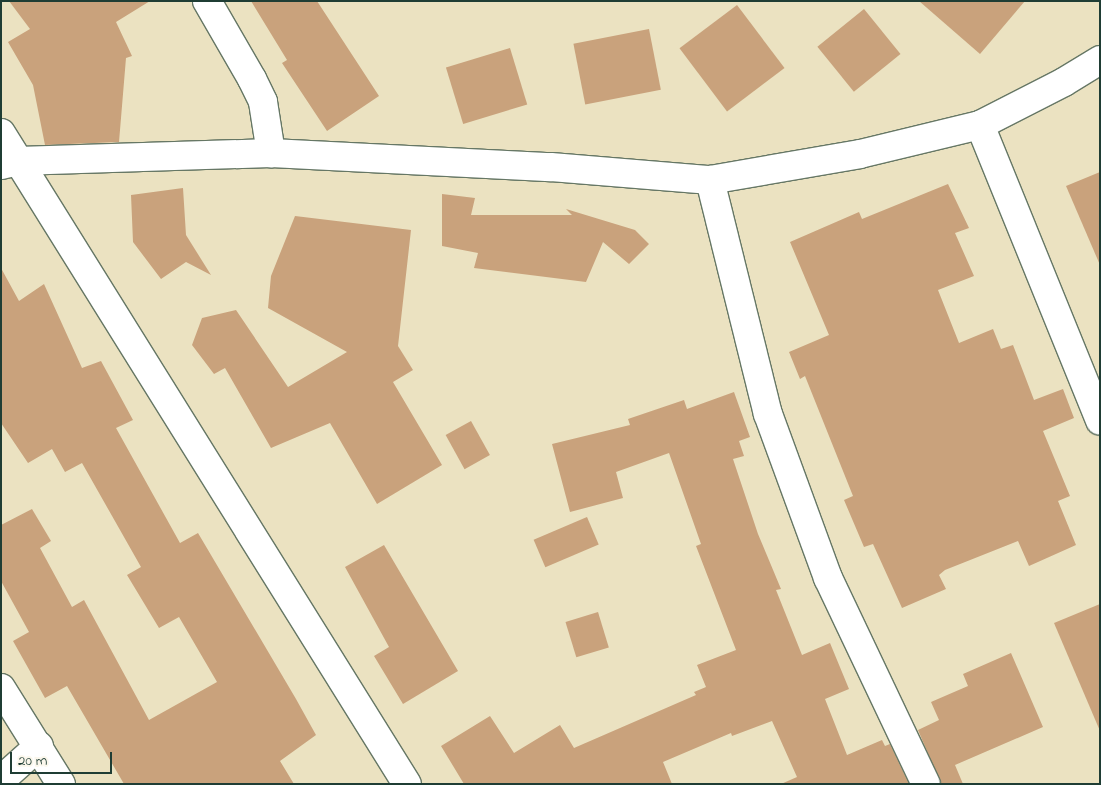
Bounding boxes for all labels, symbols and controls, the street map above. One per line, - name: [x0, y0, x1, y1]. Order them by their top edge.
- scale bar: [12, 742, 115, 774]
- text: 20 m: [18, 750, 47, 772]

